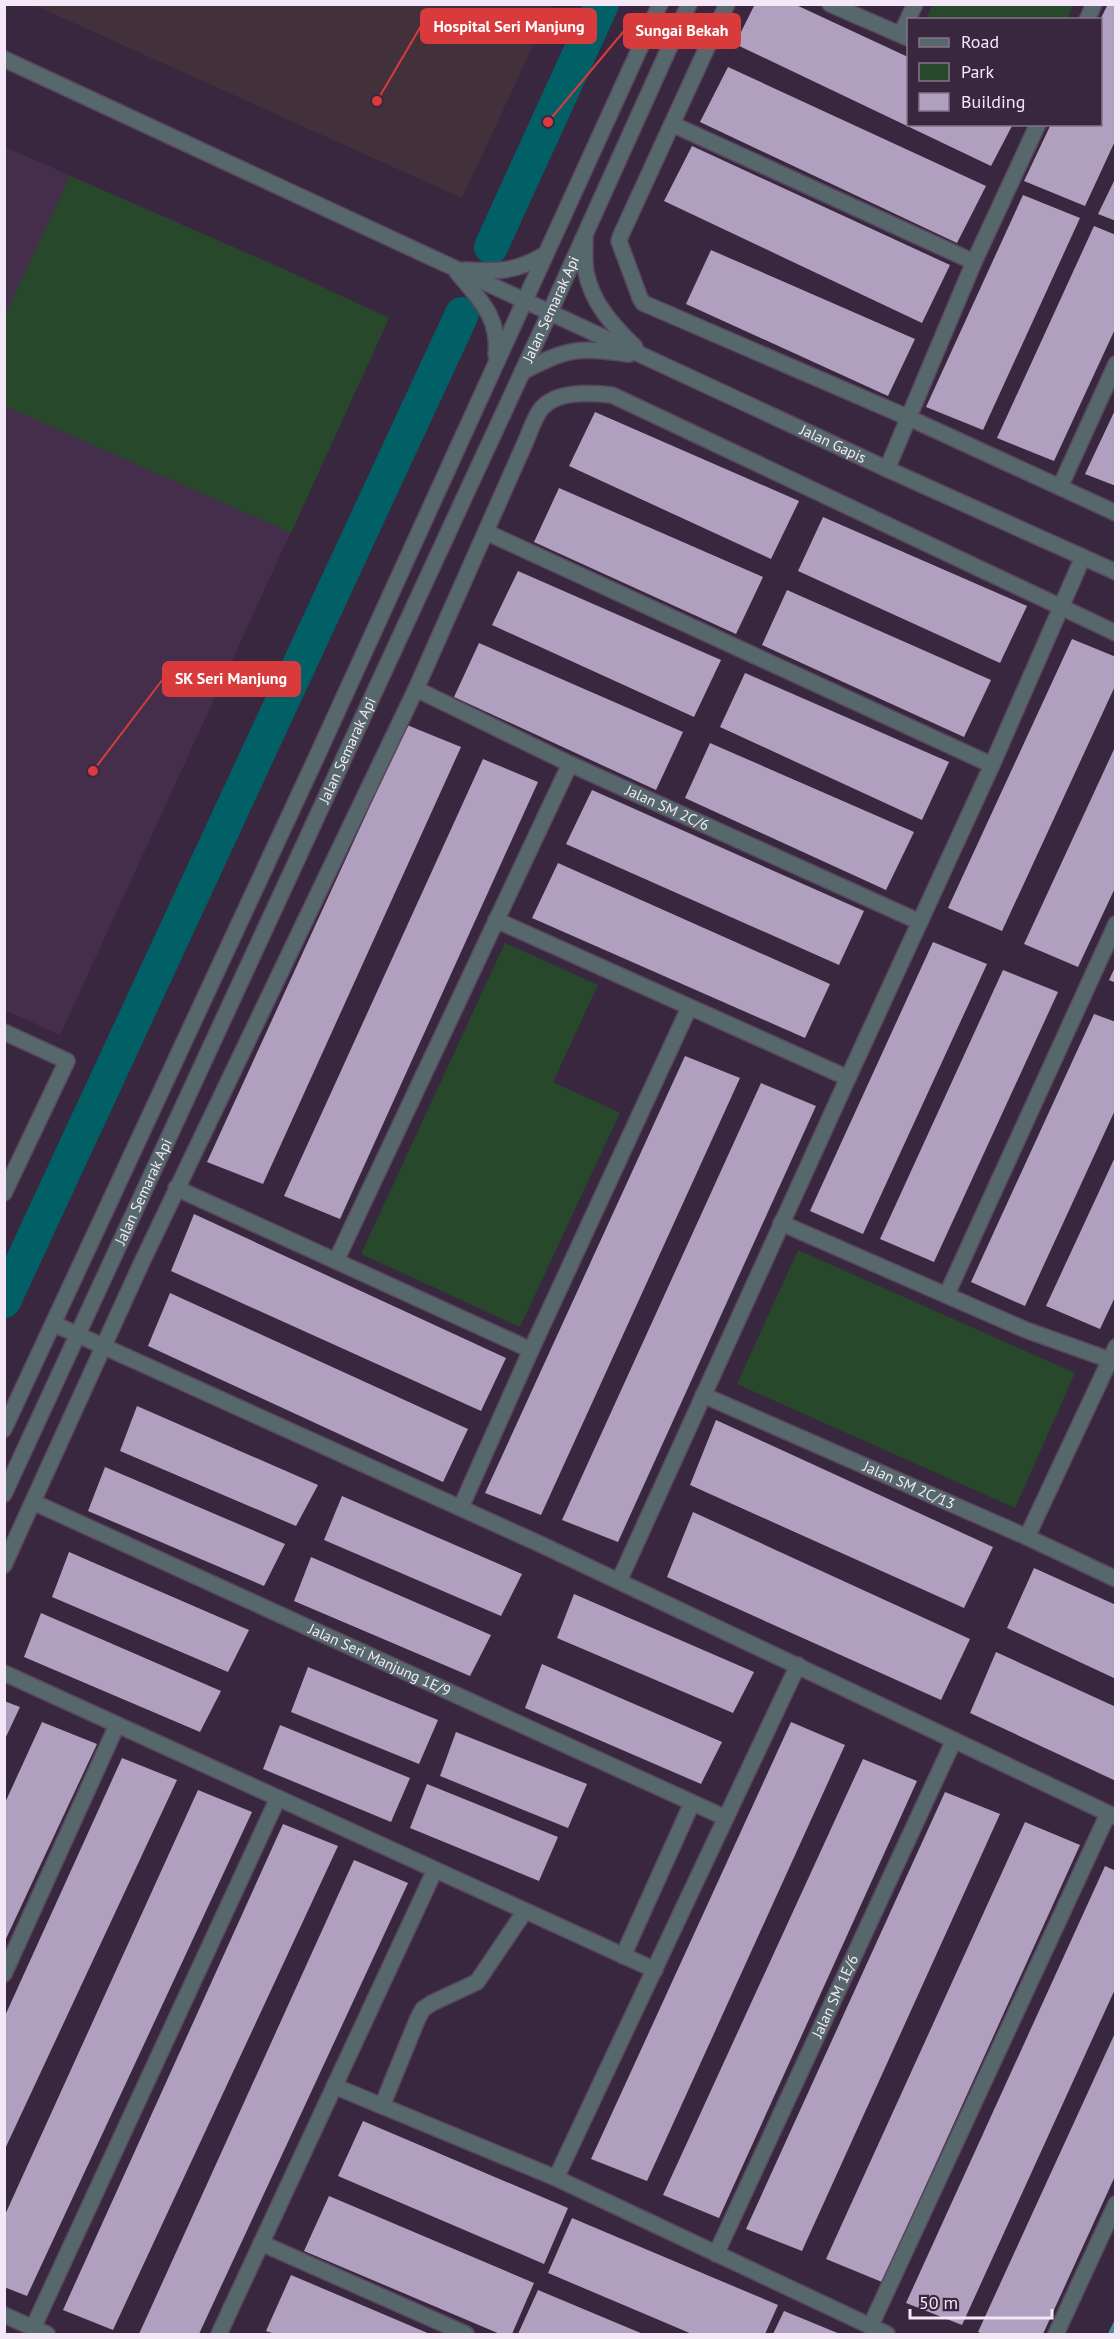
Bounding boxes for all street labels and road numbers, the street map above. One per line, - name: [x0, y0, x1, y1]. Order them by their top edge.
- street label: Jalan Semarak Api: [518, 253, 583, 366]
- street label: Jalan Gapis: [796, 419, 869, 467]
- street label: Jalan Semarak Api: [314, 694, 380, 807]
- street label: Jalan SM 2C/6: [622, 780, 712, 835]
- street label: Jalan Semarak Api: [110, 1135, 176, 1249]
- street label: Jalan SM 2C/13: [860, 1456, 958, 1513]
- street label: Jalan Seri Manjung 1E/9: [305, 1619, 454, 1700]
- street label: Jalan SM 1E/6: [807, 1951, 862, 2042]

